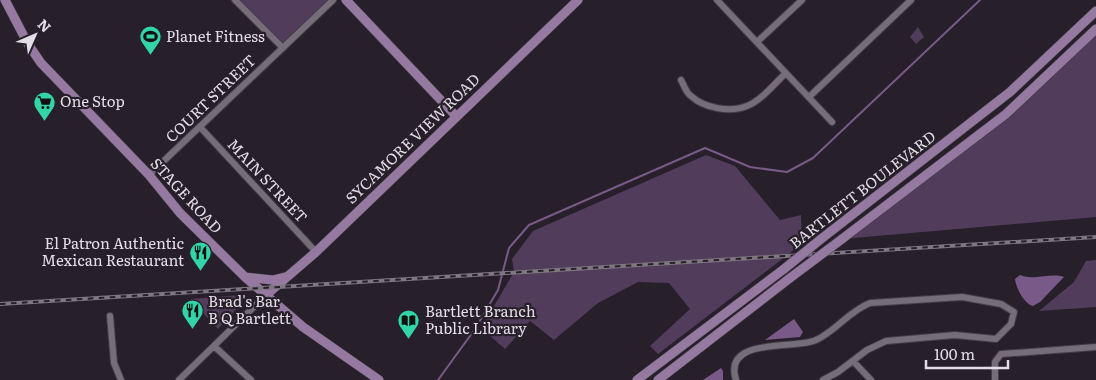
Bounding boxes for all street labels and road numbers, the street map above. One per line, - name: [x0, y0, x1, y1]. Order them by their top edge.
- street label: COURT STREET: [160, 49, 260, 147]
- street label: SYCAMORE VIEW ROAD: [340, 67, 484, 208]
- street label: BARTLETT BOULEVARD: [784, 124, 940, 253]
- street label: MAIN STREET: [223, 133, 313, 227]
- street label: STAGE ROAD: [146, 152, 228, 238]

